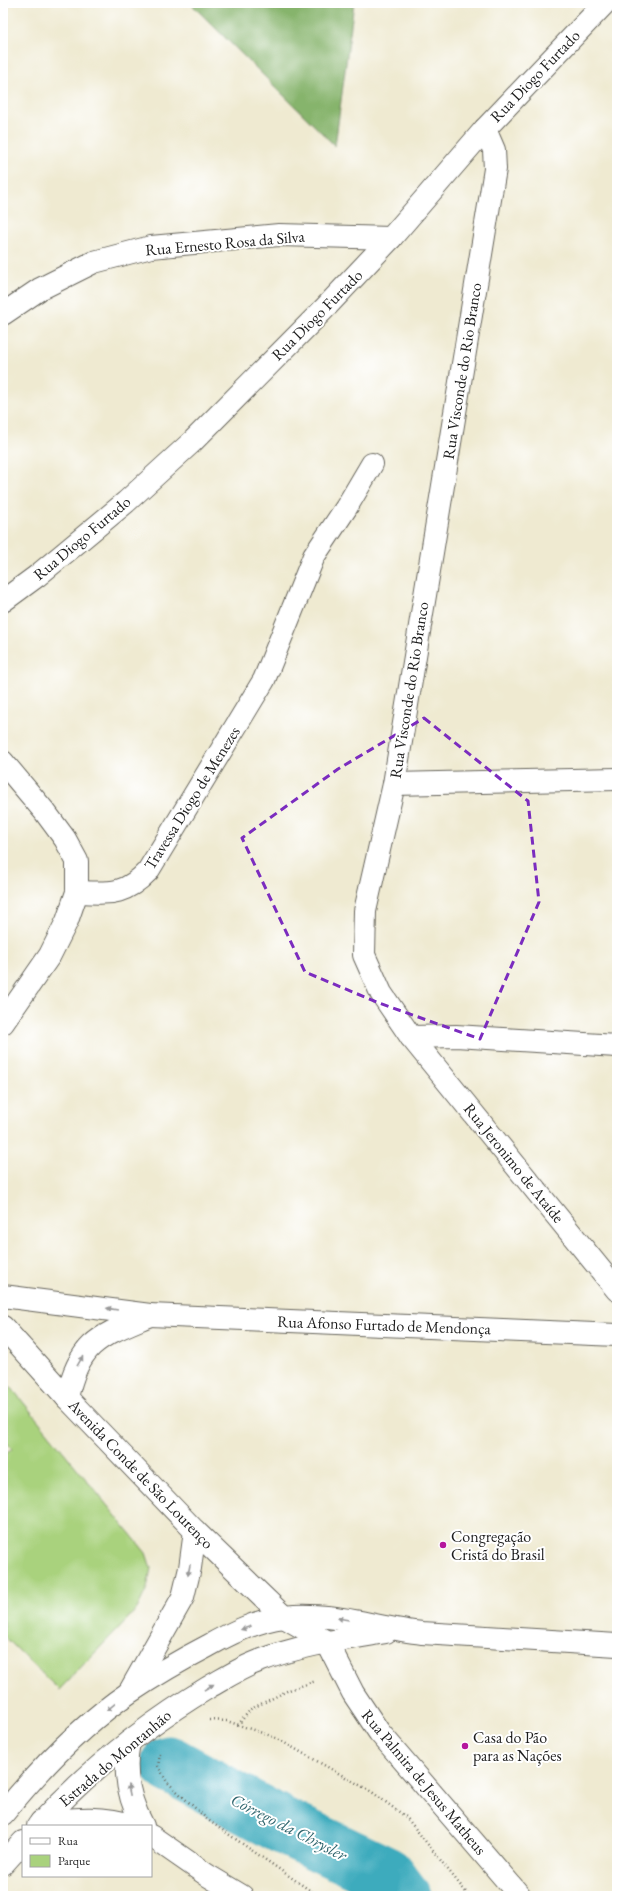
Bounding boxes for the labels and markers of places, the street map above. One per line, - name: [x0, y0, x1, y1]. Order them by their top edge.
- place label: Congregação Cristã do Brasil: [451, 1526, 545, 1565]
- marker: Congregação Cristã do Brasil: [438, 1540, 448, 1550]
- place label: Casa do Pão para as Nações: [473, 1727, 562, 1766]
- marker: Casa do Pão para as Nações: [460, 1741, 470, 1751]

